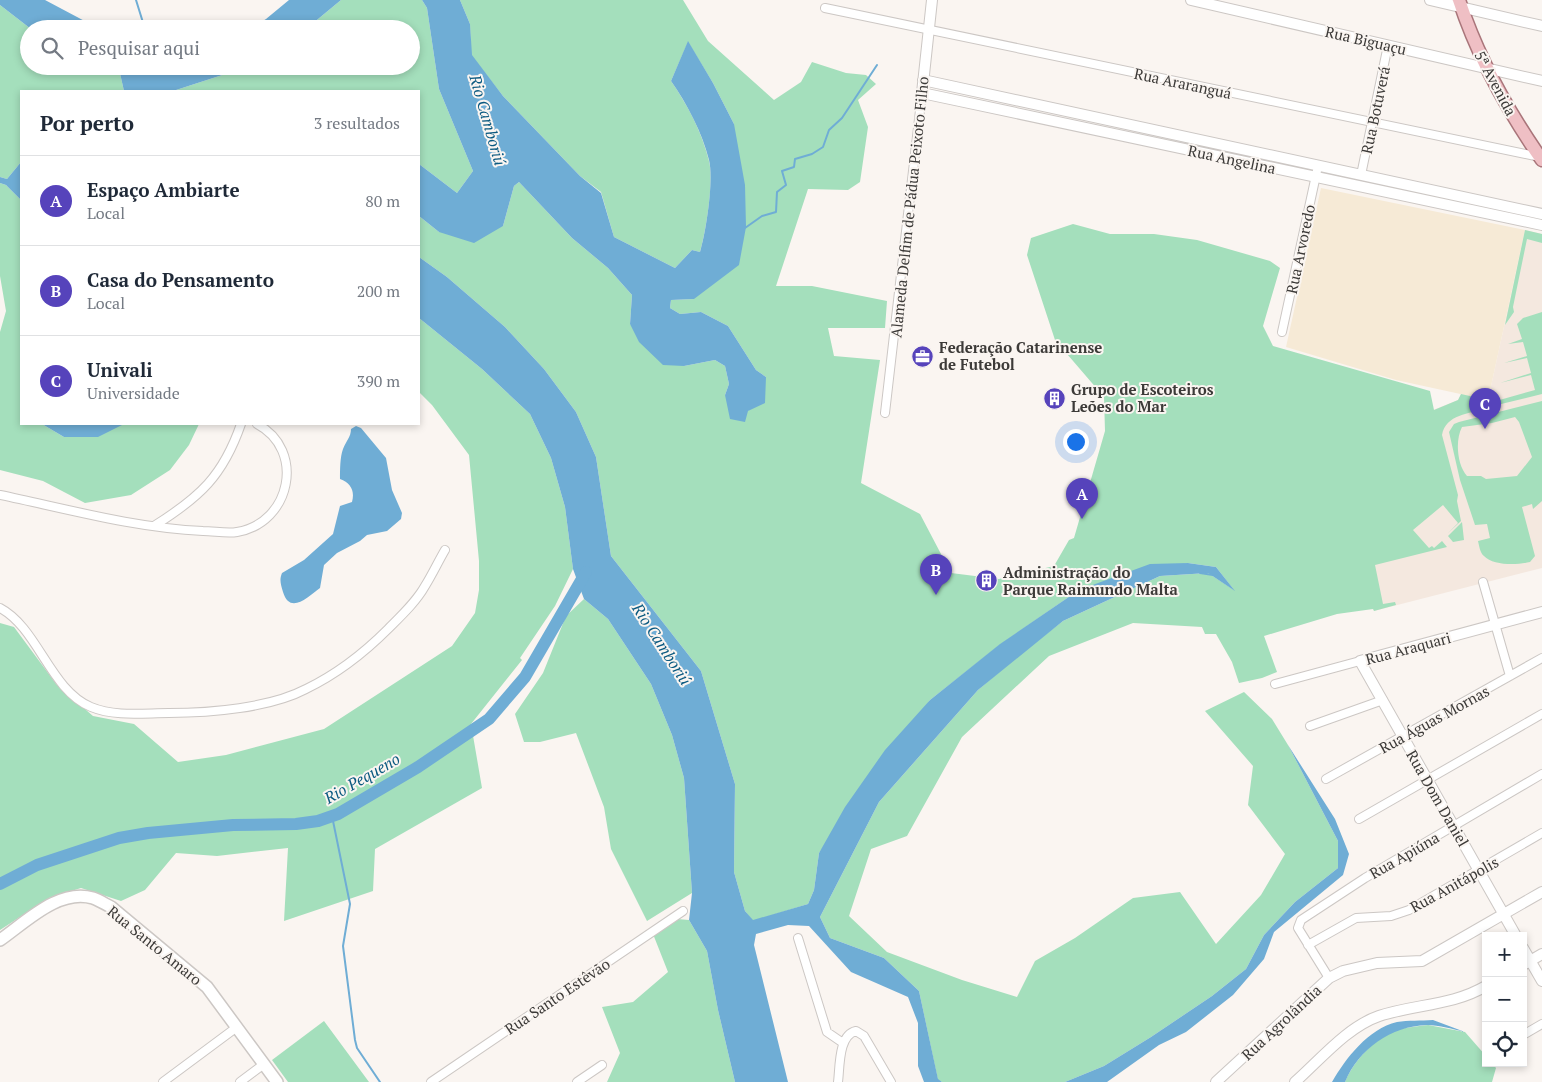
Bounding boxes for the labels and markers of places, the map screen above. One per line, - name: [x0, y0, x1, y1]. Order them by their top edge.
- place label: Federação Catarinense de Futebol: [939, 337, 1102, 374]
- office icon: Federação Catarinense de Futebol: [911, 344, 935, 368]
- place label: Grupo de Escoteiros Leões do Mar: [1071, 379, 1214, 416]
- building icon: Grupo de Escoteiros Leões do Mar: [1043, 386, 1067, 410]
- pin: C: [1469, 388, 1501, 429]
- pin: A: [1066, 478, 1098, 519]
- pin: B: [920, 554, 952, 595]
- place label: Administração do Parque Raimundo Malta: [1003, 562, 1178, 599]
- building icon: Administração do Parque Raimundo Malta: [975, 569, 999, 593]

